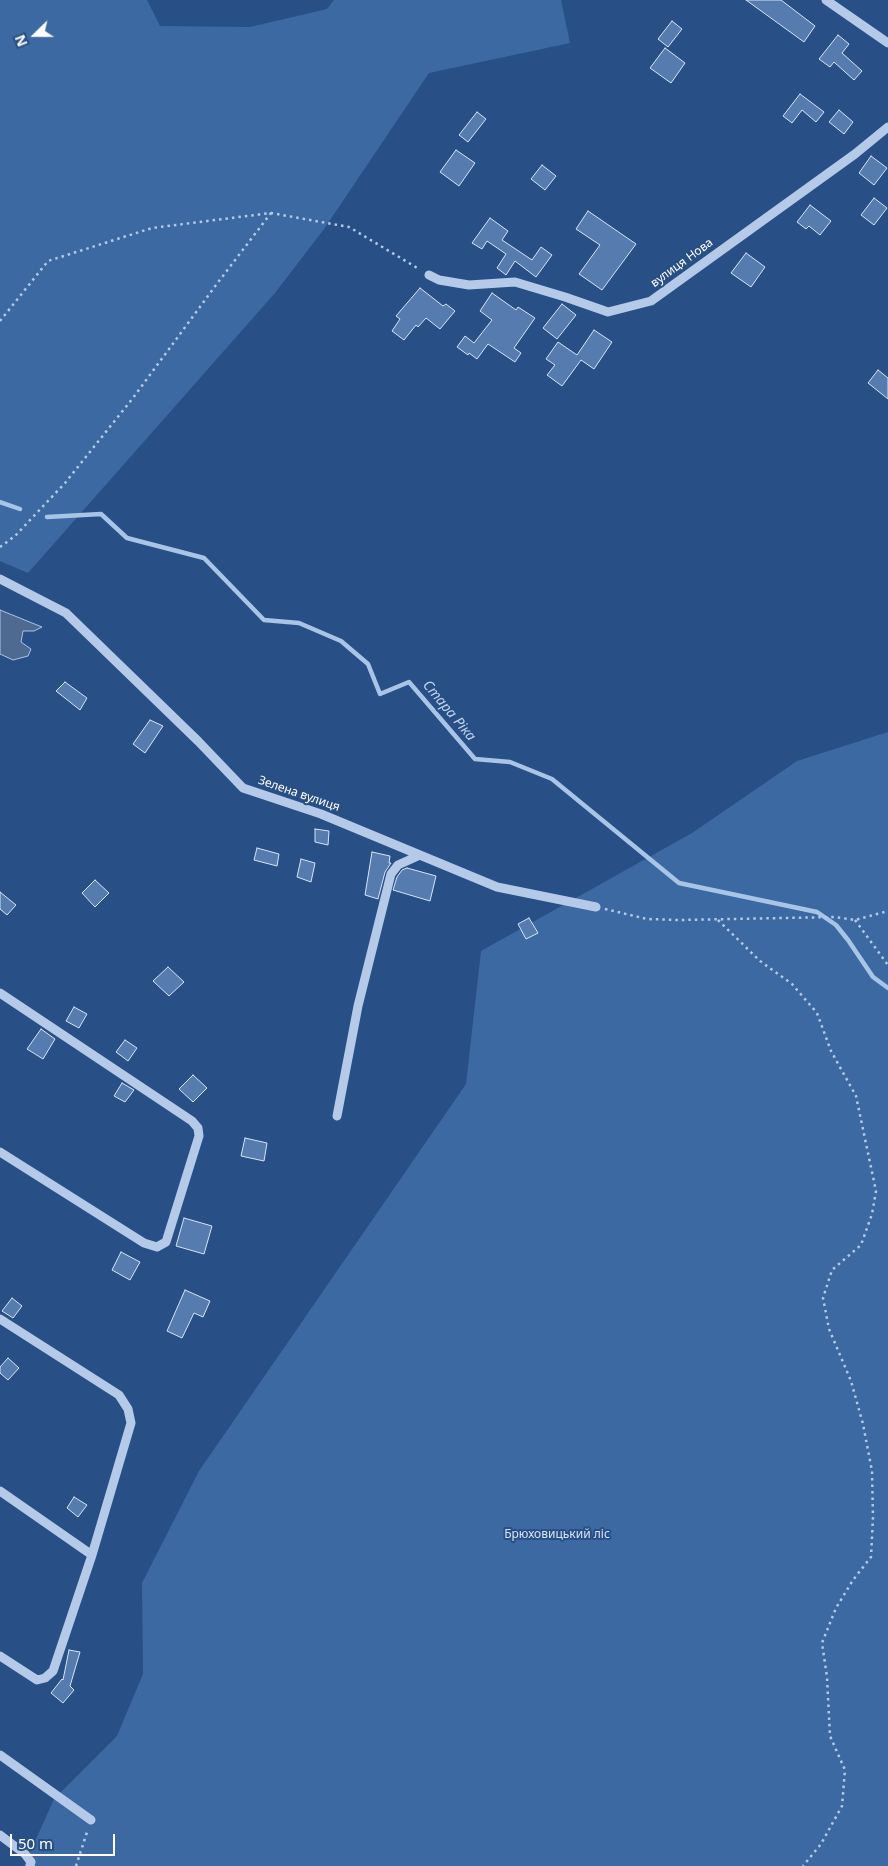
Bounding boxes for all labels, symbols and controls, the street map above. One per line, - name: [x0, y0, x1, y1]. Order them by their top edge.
- north arrow: [10, 10, 60, 60]
- text: N: [10, 32, 32, 50]
- street label: вулиця Нова: [648, 236, 716, 290]
- water label: Стара Ріка: [419, 677, 479, 745]
- street label: Зелена вулиця: [256, 773, 342, 815]
- park label: Брюховицький ліс: [504, 1528, 610, 1542]
- scale bar: [12, 1824, 118, 1856]
- text: 50 m: [18, 1833, 53, 1853]

